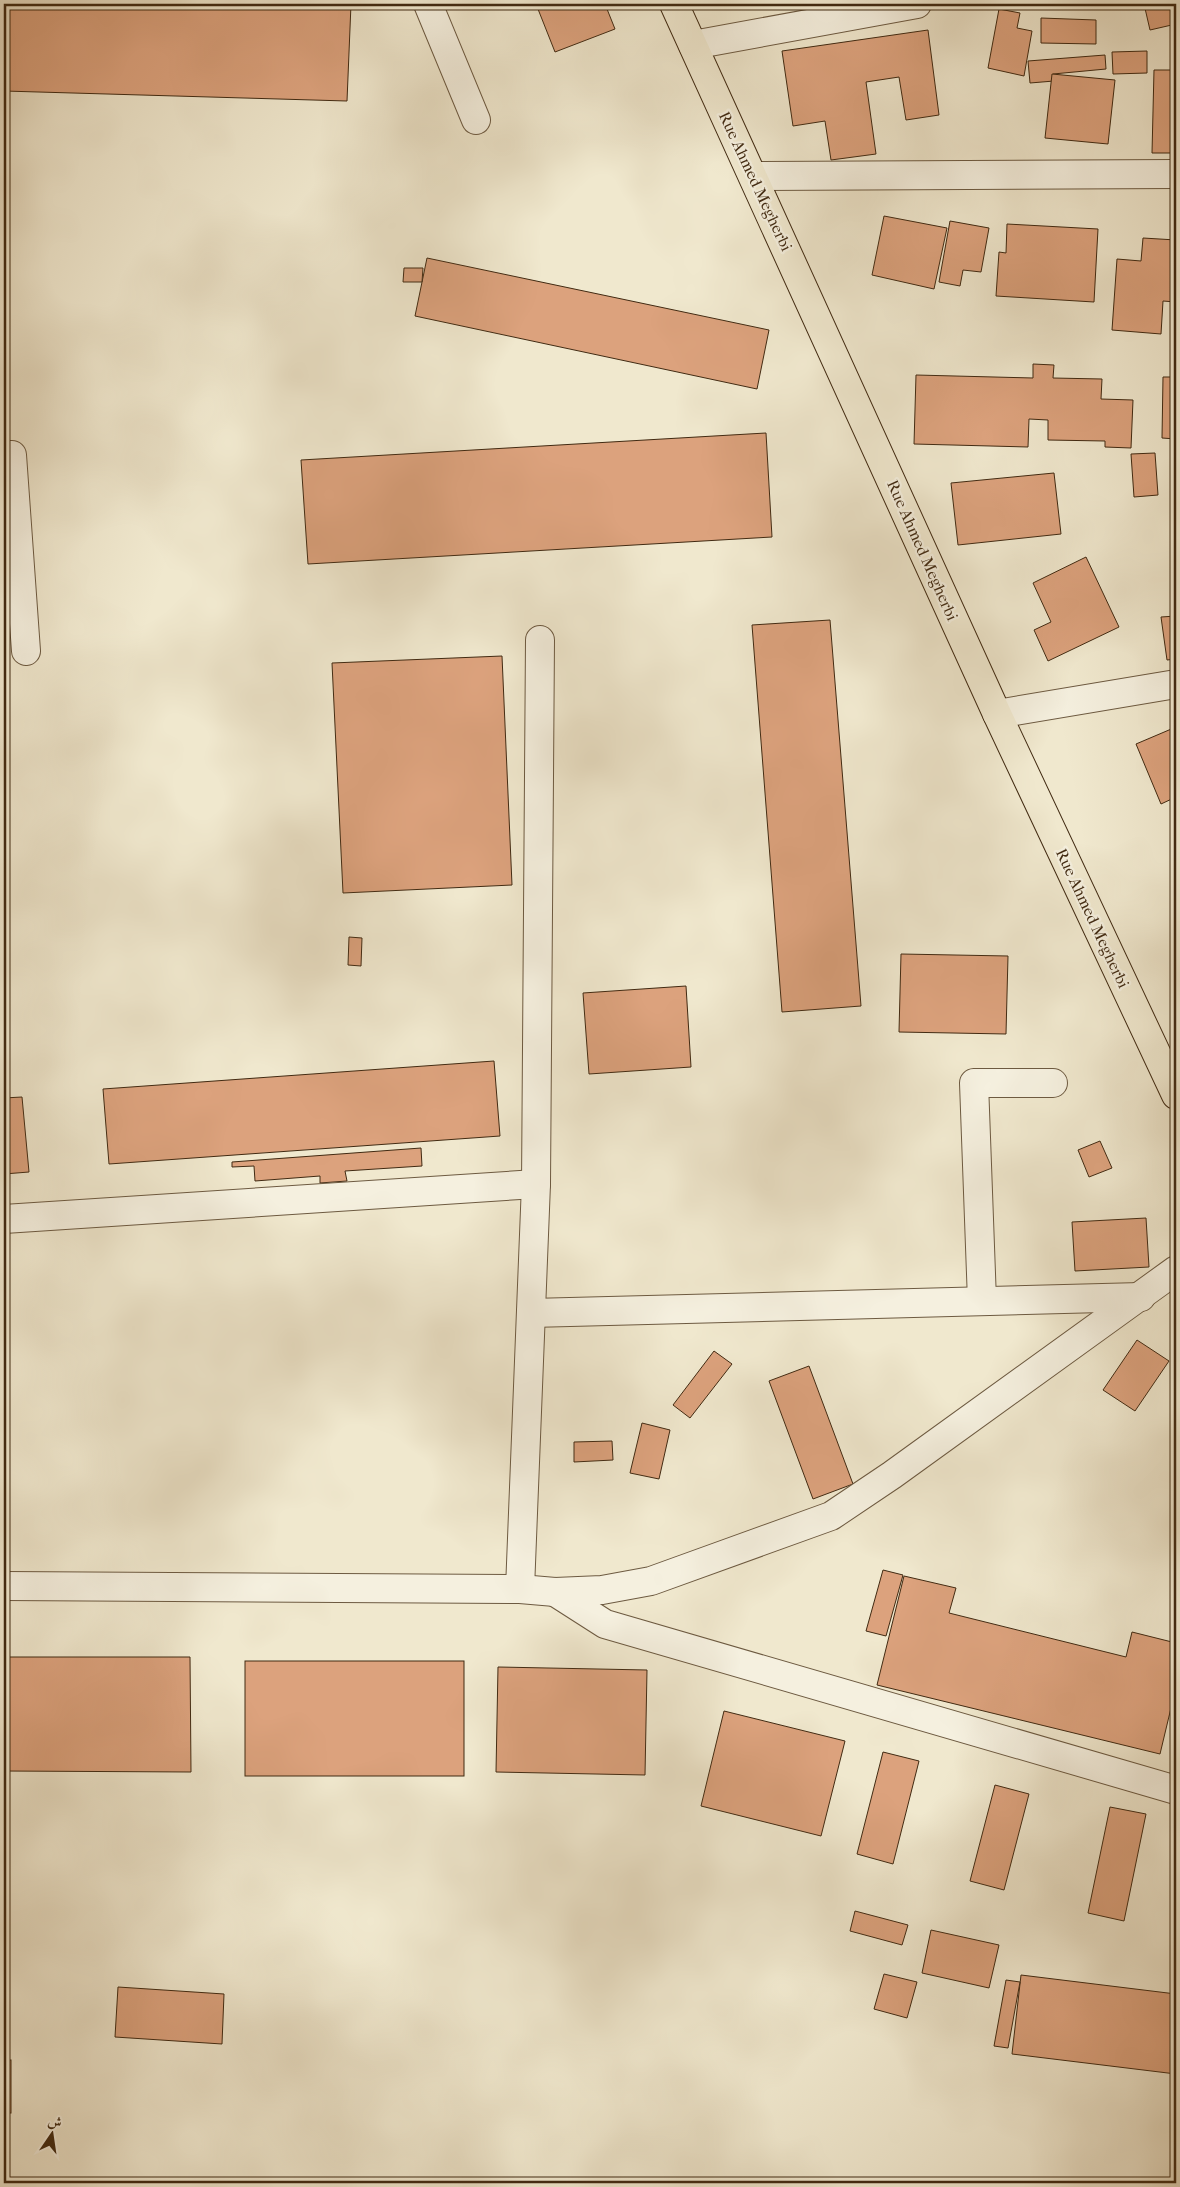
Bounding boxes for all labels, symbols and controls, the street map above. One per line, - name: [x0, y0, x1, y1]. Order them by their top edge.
- street label: Rue Ahmed Megherbi: [715, 108, 796, 254]
- street label: Rue Ahmed Megherbi: [883, 477, 962, 624]
- street label: Rue Ahmed Megherbi: [1052, 845, 1133, 991]
- north arrow: [28, 2110, 78, 2160]
- text: ش: [46, 2112, 64, 2132]

